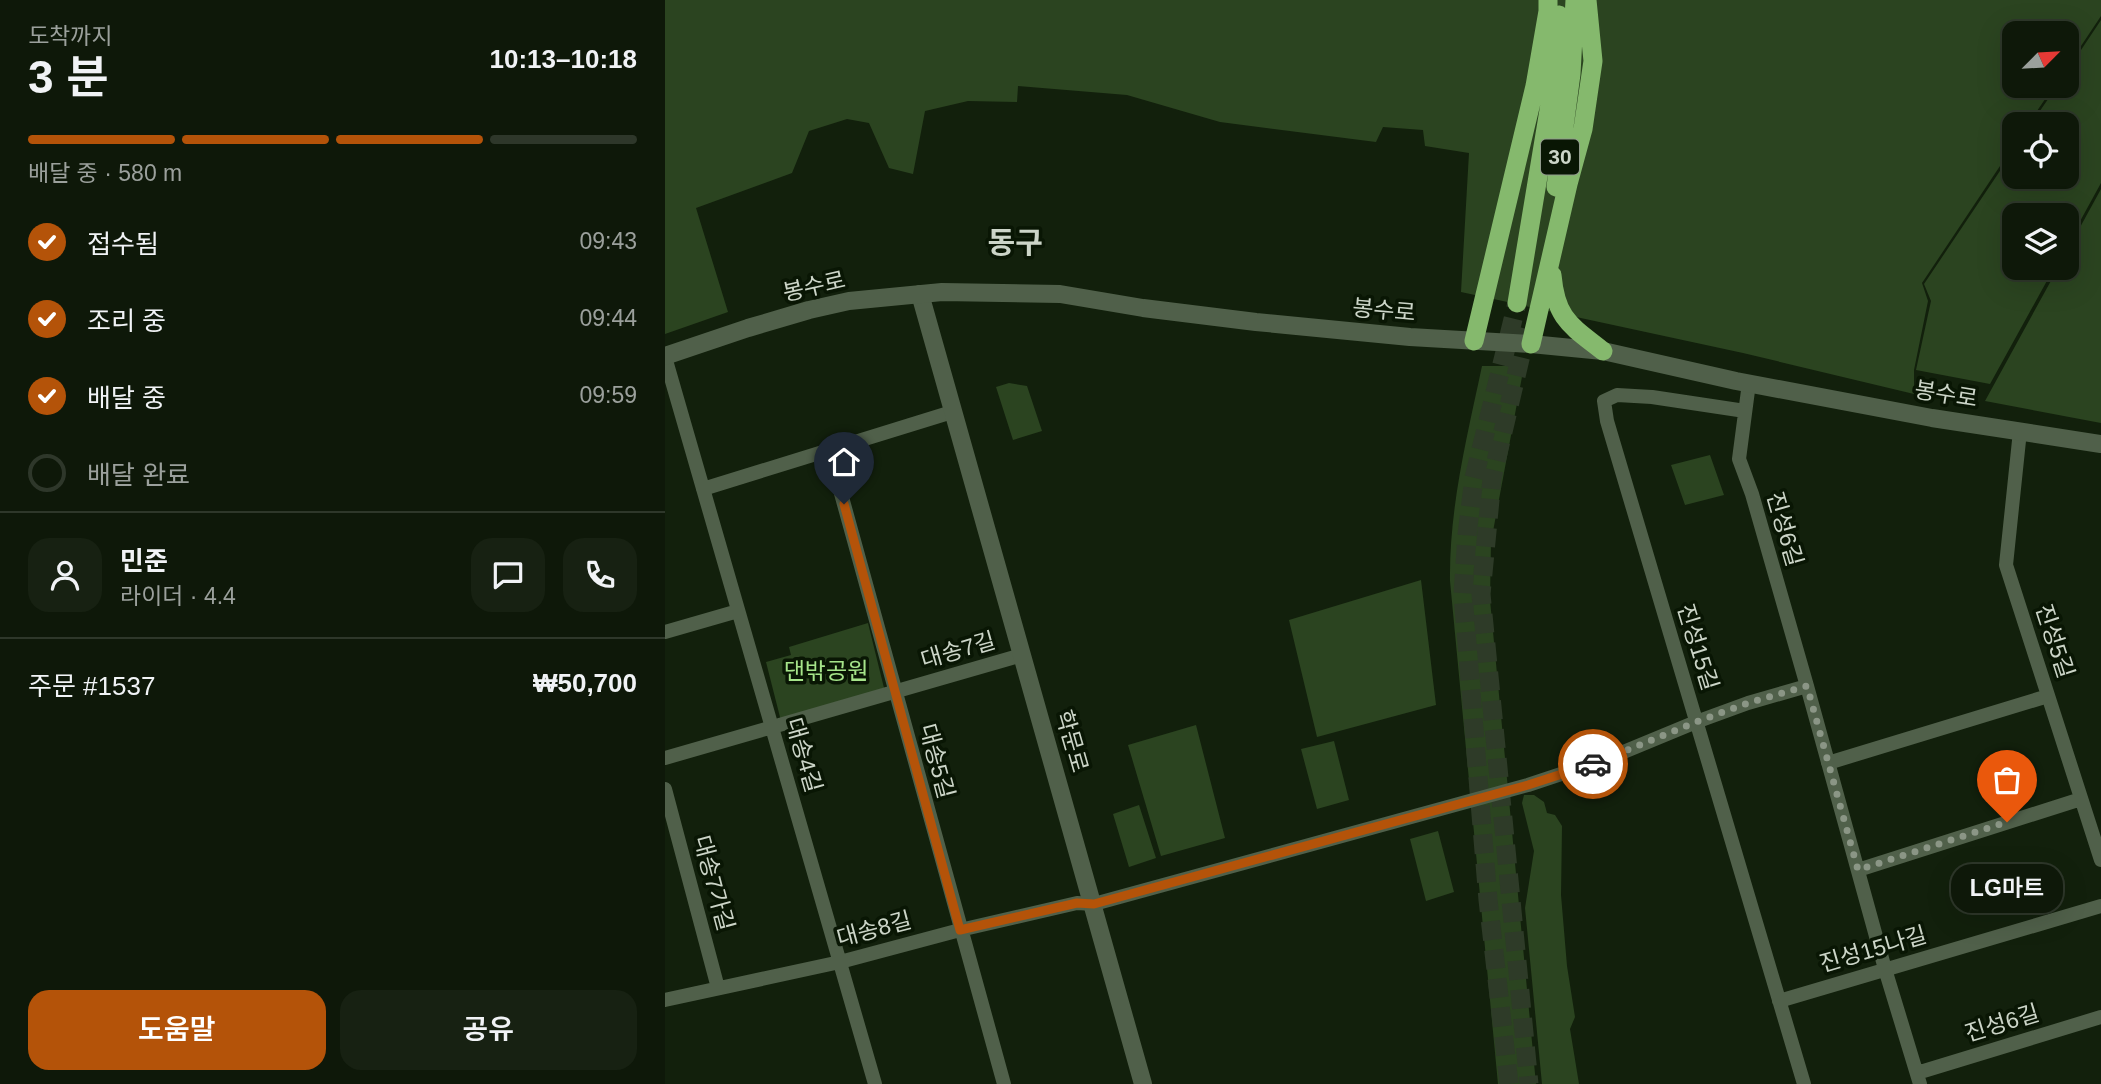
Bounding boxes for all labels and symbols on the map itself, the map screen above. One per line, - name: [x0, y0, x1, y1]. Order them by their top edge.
- north arrow: [2002, 21, 2079, 98]
- road number: 30: [1541, 140, 1579, 174]
- district label: 동구: [987, 226, 1043, 259]
- street label: 봉수로: [780, 266, 848, 306]
- street label: 봉수로: [1351, 294, 1417, 326]
- street label: 봉수로: [1913, 376, 1979, 412]
- pin: [814, 432, 874, 504]
- street label: 진성6길: [1762, 489, 1808, 569]
- street label: 진성15길: [1673, 601, 1723, 693]
- street label: 진성5길: [2031, 601, 2079, 681]
- street label: 대송7길: [918, 627, 998, 673]
- park label: 댄밖공원: [784, 658, 868, 684]
- street label: 학문로: [1051, 707, 1093, 775]
- street label: 대송4길: [781, 715, 827, 795]
- street label: 대송5길: [915, 721, 959, 801]
- courier: [1558, 729, 1628, 799]
- pin: [1977, 750, 2037, 822]
- street label: 대송7가길: [689, 833, 739, 933]
- callout: LG마트: [1951, 864, 2063, 913]
- street label: 대송8길: [834, 907, 914, 951]
- street label: 진성15나길: [1816, 921, 1930, 977]
- street label: 진성6길: [1962, 999, 2042, 1047]

